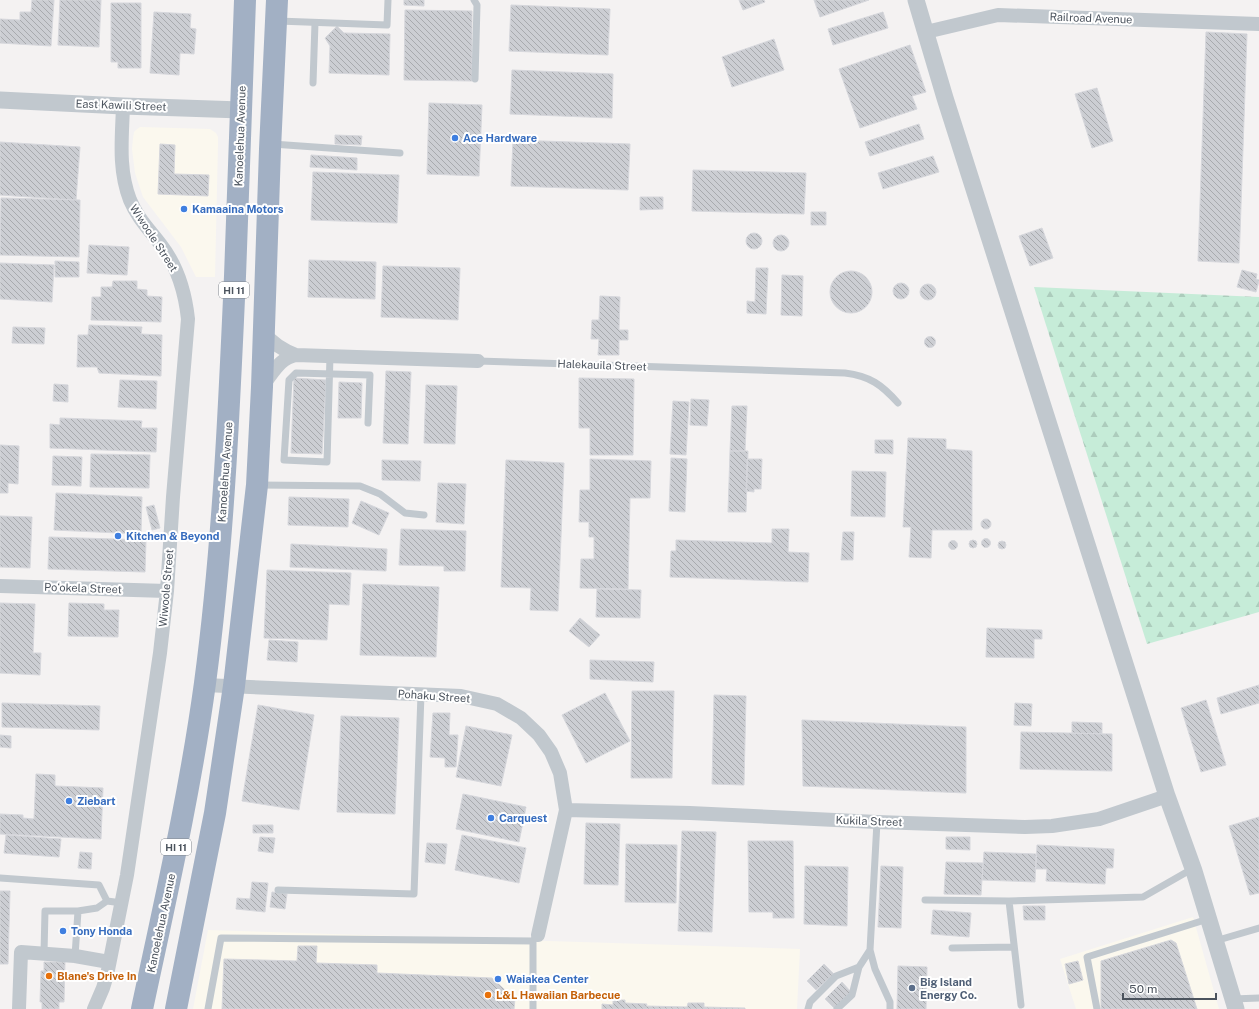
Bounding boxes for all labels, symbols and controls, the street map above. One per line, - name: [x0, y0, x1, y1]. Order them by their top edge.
- street label: Railroad Avenue: [1049, 11, 1133, 25]
- street label: Kanoelehua Avenue: [232, 85, 248, 187]
- street label: East Kawili Street: [75, 97, 167, 113]
- place label: Ace Hardware: [463, 132, 537, 144]
- marker: Ace Hardware: [450, 133, 460, 143]
- street label: Wiwoole Street: [128, 202, 180, 274]
- place label: Kamaaina Motors: [192, 203, 284, 215]
- marker: Kamaaina Motors: [179, 204, 189, 214]
- road number: HI 11: [219, 282, 249, 298]
- street label: Halekauila Street: [557, 357, 647, 373]
- street label: Kanoelehua Avenue: [215, 421, 235, 523]
- place label: Kitchen & Beyond: [126, 530, 220, 542]
- marker: Kitchen & Beyond: [113, 531, 123, 541]
- street label: Wiwoole Street: [157, 549, 175, 627]
- street label: Po‘okela Street: [44, 581, 122, 595]
- street label: Pohaku Street: [397, 687, 471, 705]
- place label: Ziebart: [77, 795, 116, 807]
- marker: Ziebart: [64, 796, 74, 806]
- place label: Carquest: [499, 812, 548, 824]
- marker: Carquest: [486, 813, 496, 823]
- street label: Kukila Street: [835, 814, 903, 828]
- road number: HI 11: [161, 839, 191, 855]
- street label: Kanoelehua Avenue: [145, 872, 177, 974]
- place label: Tony Honda: [71, 925, 132, 937]
- marker: Tony Honda: [58, 926, 68, 936]
- place label: Blane's Drive In: [57, 970, 137, 982]
- marker: Blane's Drive In: [44, 971, 54, 981]
- place label: Waiakea Center: [506, 973, 589, 985]
- marker: Waiakea Center: [493, 974, 503, 984]
- scale bar: [1123, 975, 1216, 1001]
- place label: Big Island Energy Co.: [920, 976, 977, 1001]
- text: 50 m: [1129, 982, 1157, 996]
- marker: Big Island Energy Co.: [907, 983, 917, 993]
- place label: L&L Hawaiian Barbecue: [496, 989, 620, 1001]
- marker: L&L Hawaiian Barbecue: [483, 990, 493, 1000]

